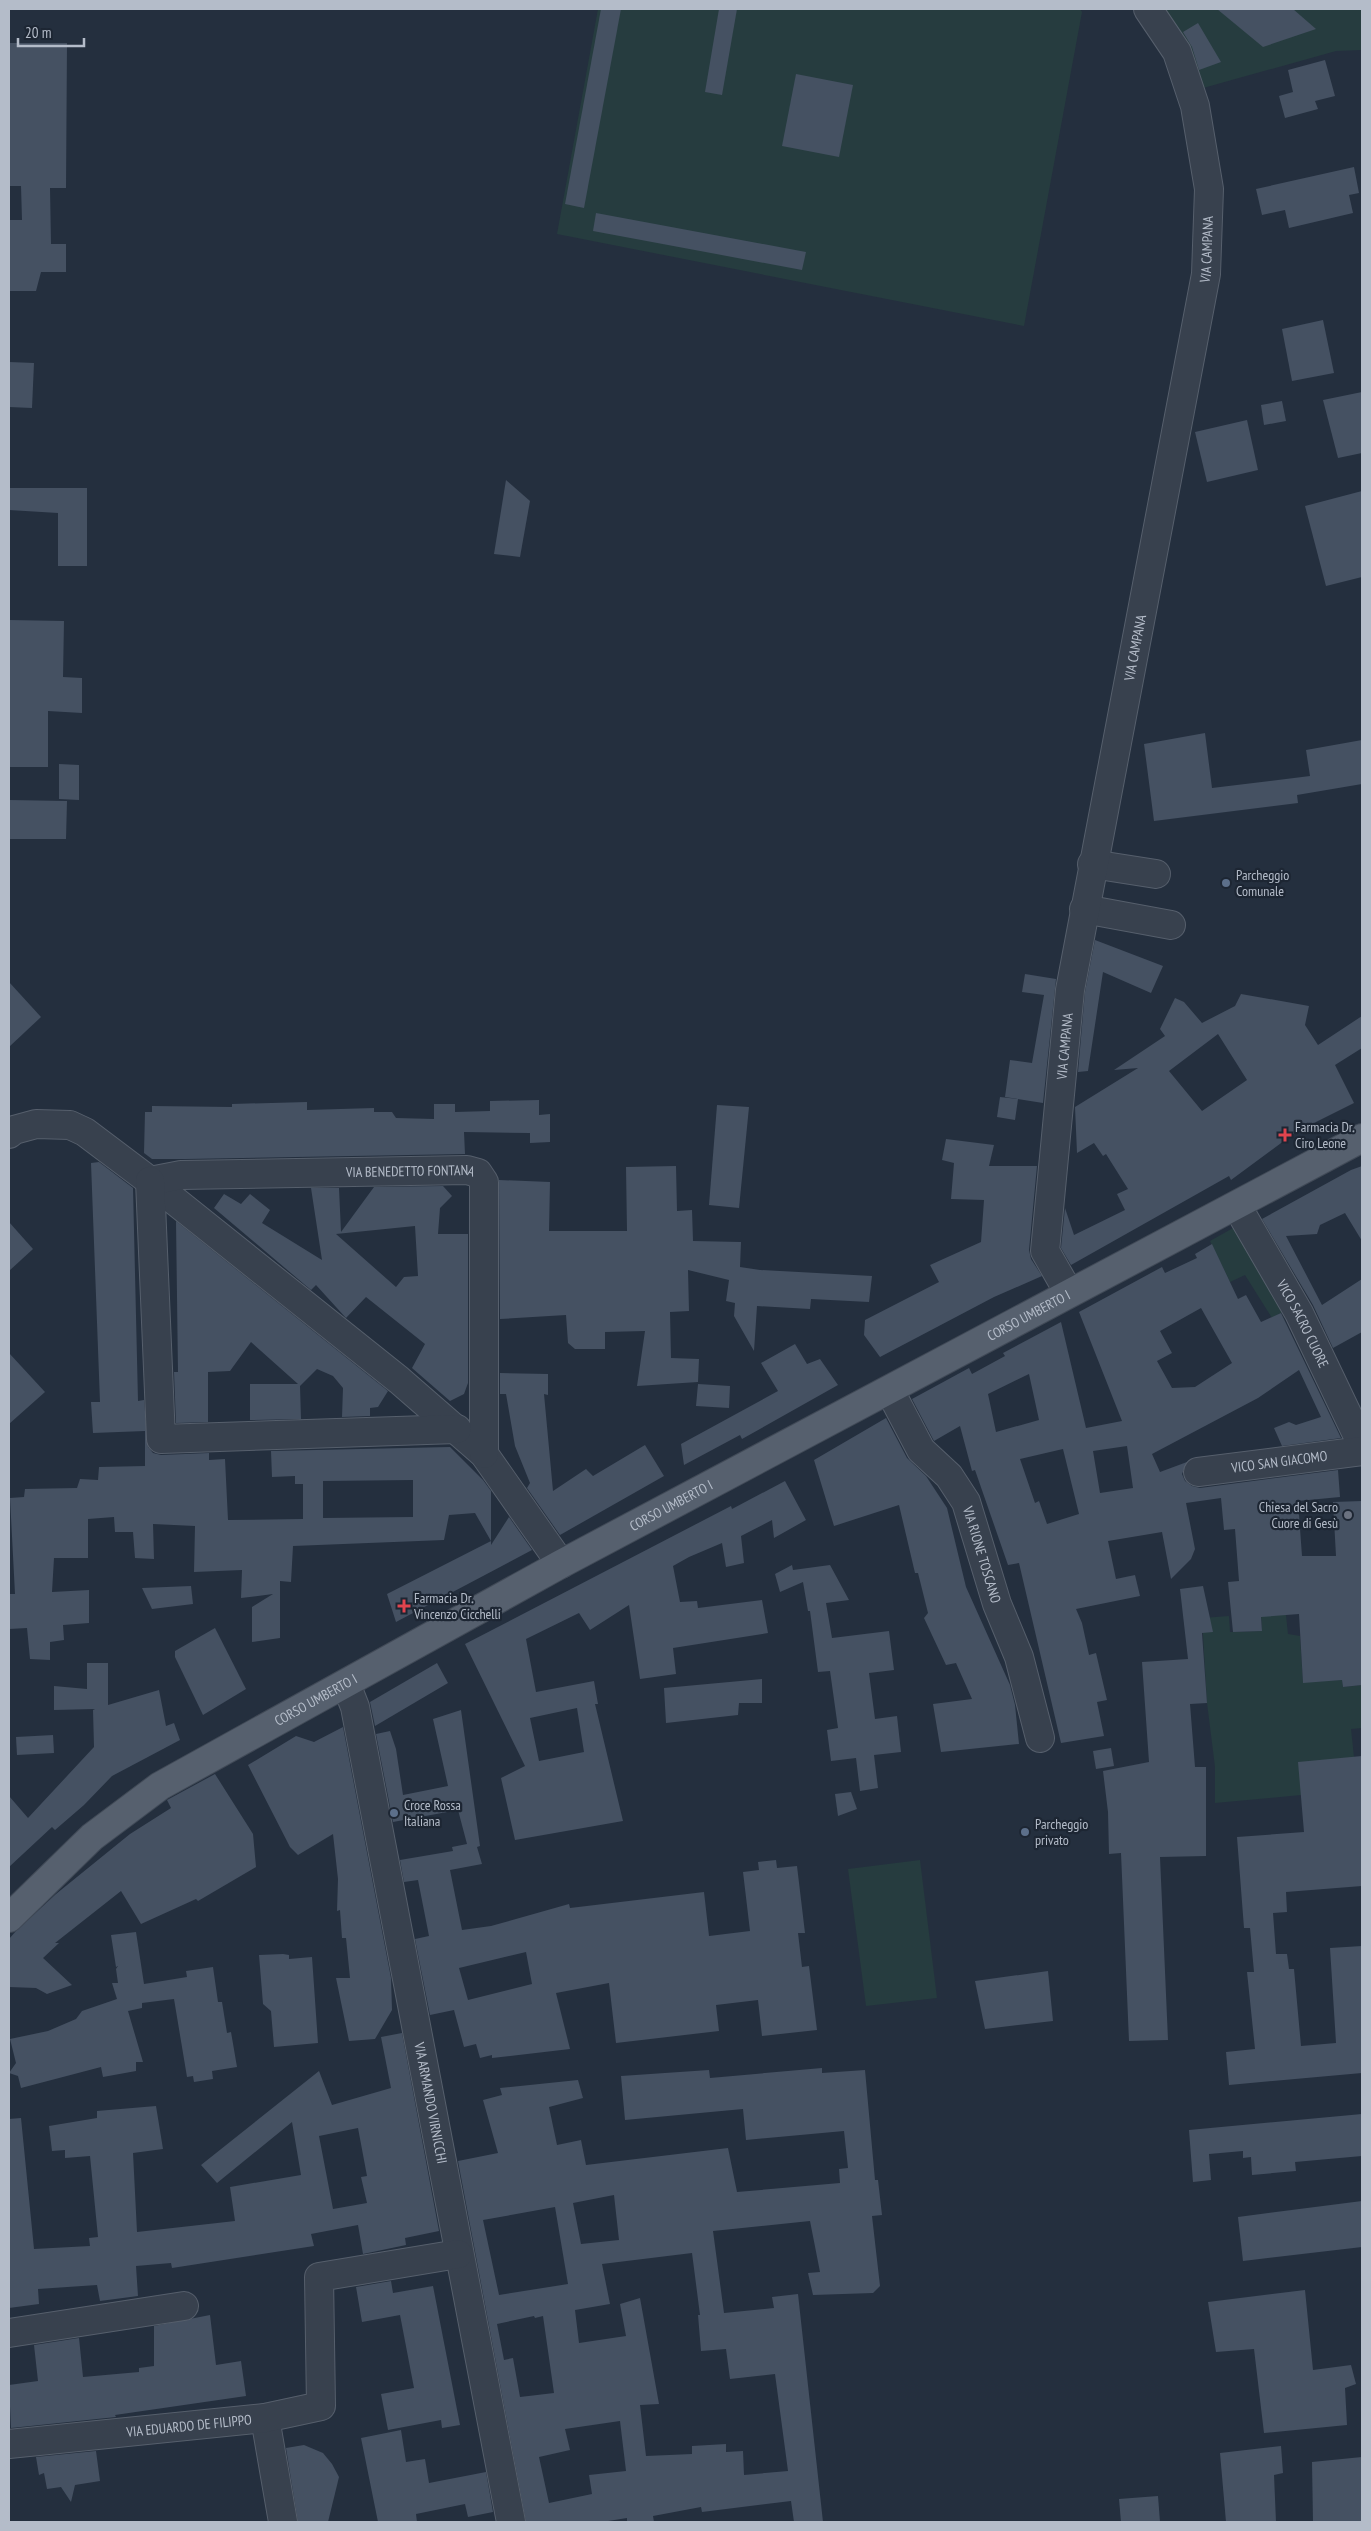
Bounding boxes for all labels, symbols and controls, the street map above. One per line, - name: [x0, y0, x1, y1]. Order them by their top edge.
- scale bar: [18, 15, 84, 47]
- text: 20 m: [25, 23, 51, 42]
- street label: VIA CAMPANA: [1195, 215, 1217, 285]
- street label: VIA CAMPANA: [1120, 613, 1150, 683]
- place label: Parcheggio Comunale: [1236, 866, 1289, 900]
- marker: Parcheggio Comunale: [1220, 877, 1232, 889]
- street label: VIA CAMPANA: [1052, 1012, 1077, 1081]
- place label: Farmacia Dr. Ciro Leone: [1295, 1118, 1354, 1152]
- marker: Farmacia Dr. Ciro Leone: [1279, 1129, 1291, 1141]
- street label: VIA BENEDETTO FONTANA: [345, 1161, 477, 1181]
- street label: VICO SACRO CUORE: [1272, 1276, 1333, 1371]
- street label: CORSO UMBERTO I: [984, 1286, 1073, 1345]
- street label: VICO SAN GIACOMO: [1229, 1446, 1329, 1477]
- street label: CORSO UMBERTO I: [626, 1476, 716, 1535]
- place label: Chiesa del Sacro Cuore di Gesù: [1259, 1498, 1338, 1532]
- street label: VIA RIONE TOSCANO: [959, 1503, 1005, 1606]
- marker: Chiesa del Sacro Cuore di Gesù: [1342, 1509, 1354, 1521]
- place label: Farmacia Dr. Vincenzo Cicchelli: [413, 1589, 501, 1623]
- marker: Farmacia Dr. Vincenzo Cicchelli: [398, 1600, 410, 1612]
- street label: CORSO UMBERTO I: [271, 1670, 360, 1730]
- place label: Croce Rossa Italiana: [404, 1796, 461, 1830]
- marker: Croce Rossa Italiana: [388, 1807, 400, 1819]
- place label: Parcheggio privato: [1035, 1815, 1088, 1849]
- marker: Parcheggio privato: [1019, 1826, 1031, 1838]
- street label: VIA ARMANDO VIRNICCHI: [410, 2040, 451, 2165]
- street label: VIA EDUARDO DE FILIPPO: [125, 2410, 253, 2441]

